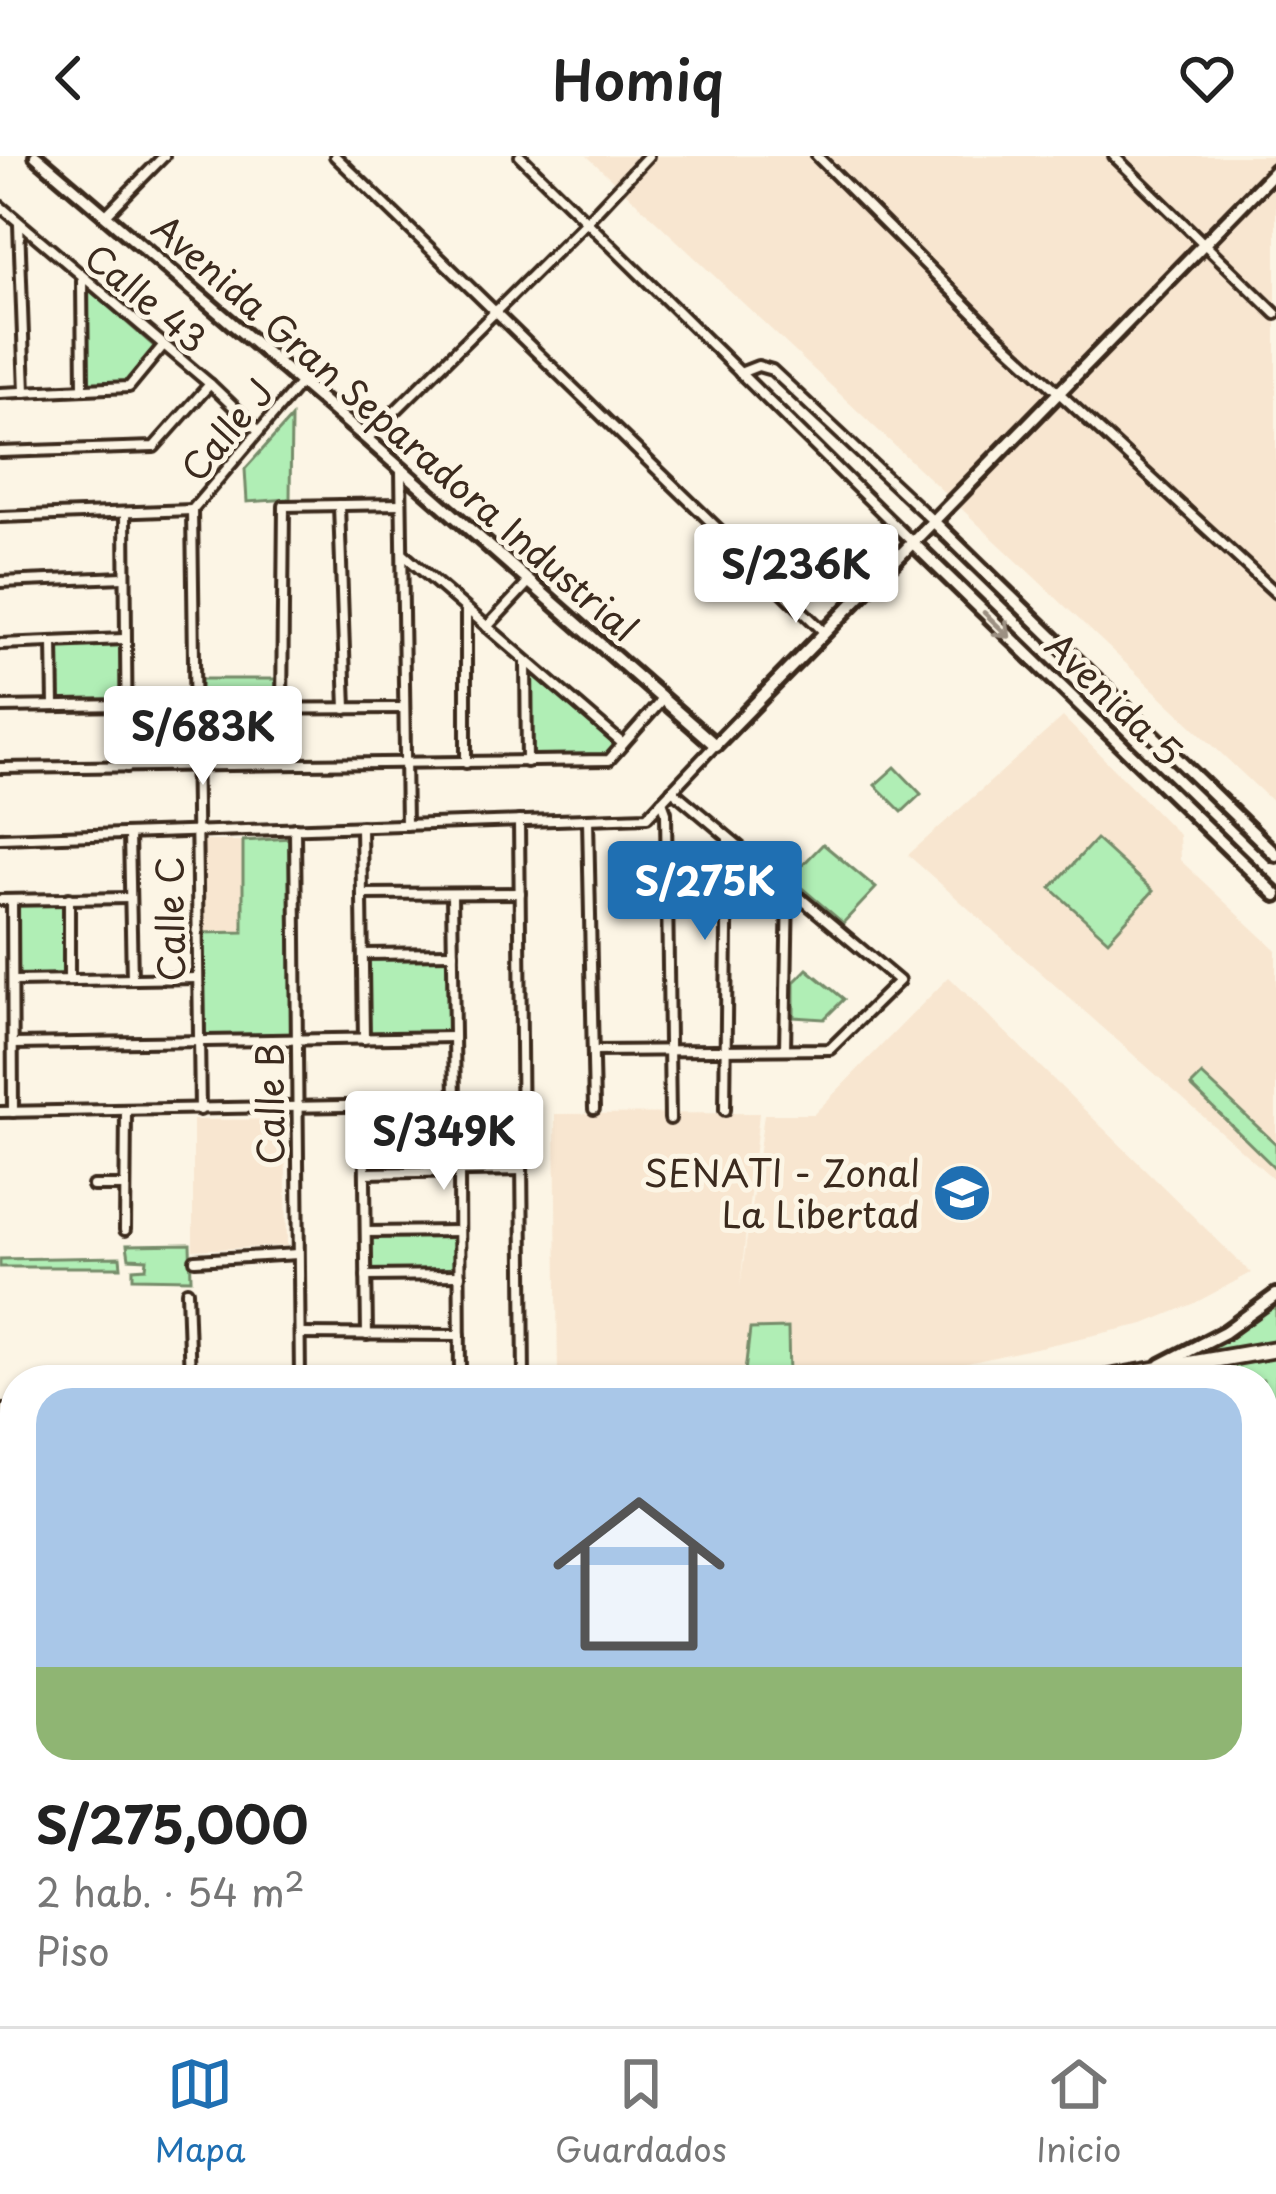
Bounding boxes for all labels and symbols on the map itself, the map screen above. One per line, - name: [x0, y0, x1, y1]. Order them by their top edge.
- street label: Avenida Gran Separadora Industrial: [141, 201, 651, 653]
- street label: Calle 43: [74, 230, 220, 364]
- street label: Calle J: [167, 366, 285, 492]
- pin: S/236K: [698, 524, 894, 626]
- one-way arrow: [982, 610, 1011, 638]
- street label: Avenida 5: [1034, 619, 1196, 777]
- pin: S/683K: [105, 686, 301, 788]
- pin: S/275K: [607, 841, 803, 943]
- street label: Calle C: [141, 856, 197, 982]
- street label: Calle B: [242, 1043, 296, 1165]
- pin: S/349K: [346, 1091, 542, 1193]
- place label: SENATI - Zonal La Libertad: [644, 1145, 920, 1240]
- school or university icon: SENATI - Zonal La Libertad: [931, 1162, 993, 1224]

